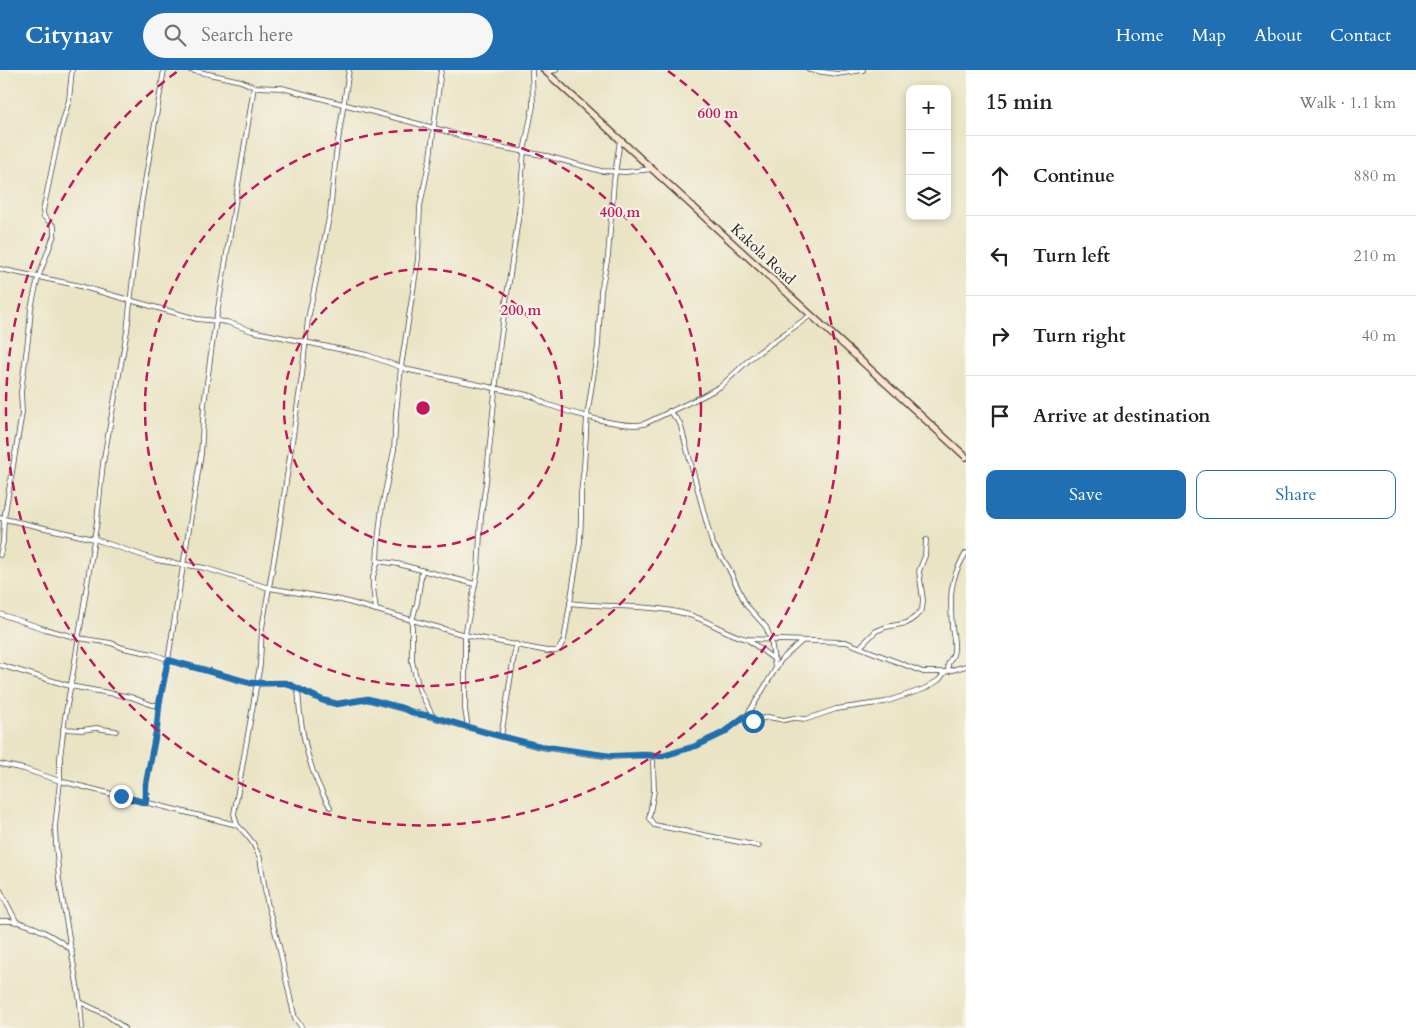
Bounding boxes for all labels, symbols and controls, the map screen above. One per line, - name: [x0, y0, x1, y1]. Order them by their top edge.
- search box: [143, 13, 493, 58]
- text: Citynav: [25, 19, 113, 52]
- icon: search: [161, 21, 189, 49]
- text: Search here: [201, 22, 293, 48]
- text: Home: [1116, 23, 1164, 48]
- text: Map: [1192, 23, 1226, 48]
- text: About: [1254, 23, 1302, 48]
- text: Contact: [1330, 23, 1391, 48]
- map controls: [906, 85, 951, 220]
- button: +: [906, 85, 951, 130]
- text: 15 min: [986, 88, 1053, 117]
- text: Walk · 1.1 km: [1299, 92, 1396, 114]
- text: 600 m: [698, 103, 739, 123]
- button: −: [906, 130, 951, 175]
- icon: ahead: [986, 162, 1014, 190]
- text: Continue: [1033, 163, 1115, 189]
- text: 880 m: [1354, 165, 1396, 187]
- button: layers: [906, 175, 951, 220]
- text: 400 m: [600, 202, 641, 222]
- street label: Kakola Road: [727, 219, 799, 289]
- icon: left: [986, 242, 1014, 270]
- text: Turn left: [1033, 243, 1110, 269]
- text: 210 m: [1354, 245, 1396, 267]
- text: 200 m: [501, 300, 542, 320]
- icon: right: [986, 322, 1014, 350]
- text: Turn right: [1033, 323, 1125, 349]
- text: 40 m: [1362, 325, 1396, 347]
- centre of rings: [414, 399, 432, 417]
- icon: arrive: [986, 402, 1014, 430]
- text: Arrive at destination: [1033, 403, 1210, 429]
- button: Save: [986, 470, 1186, 519]
- button: Share: [1196, 470, 1396, 519]
- route start: [742, 710, 765, 733]
- route end: [110, 785, 133, 808]

